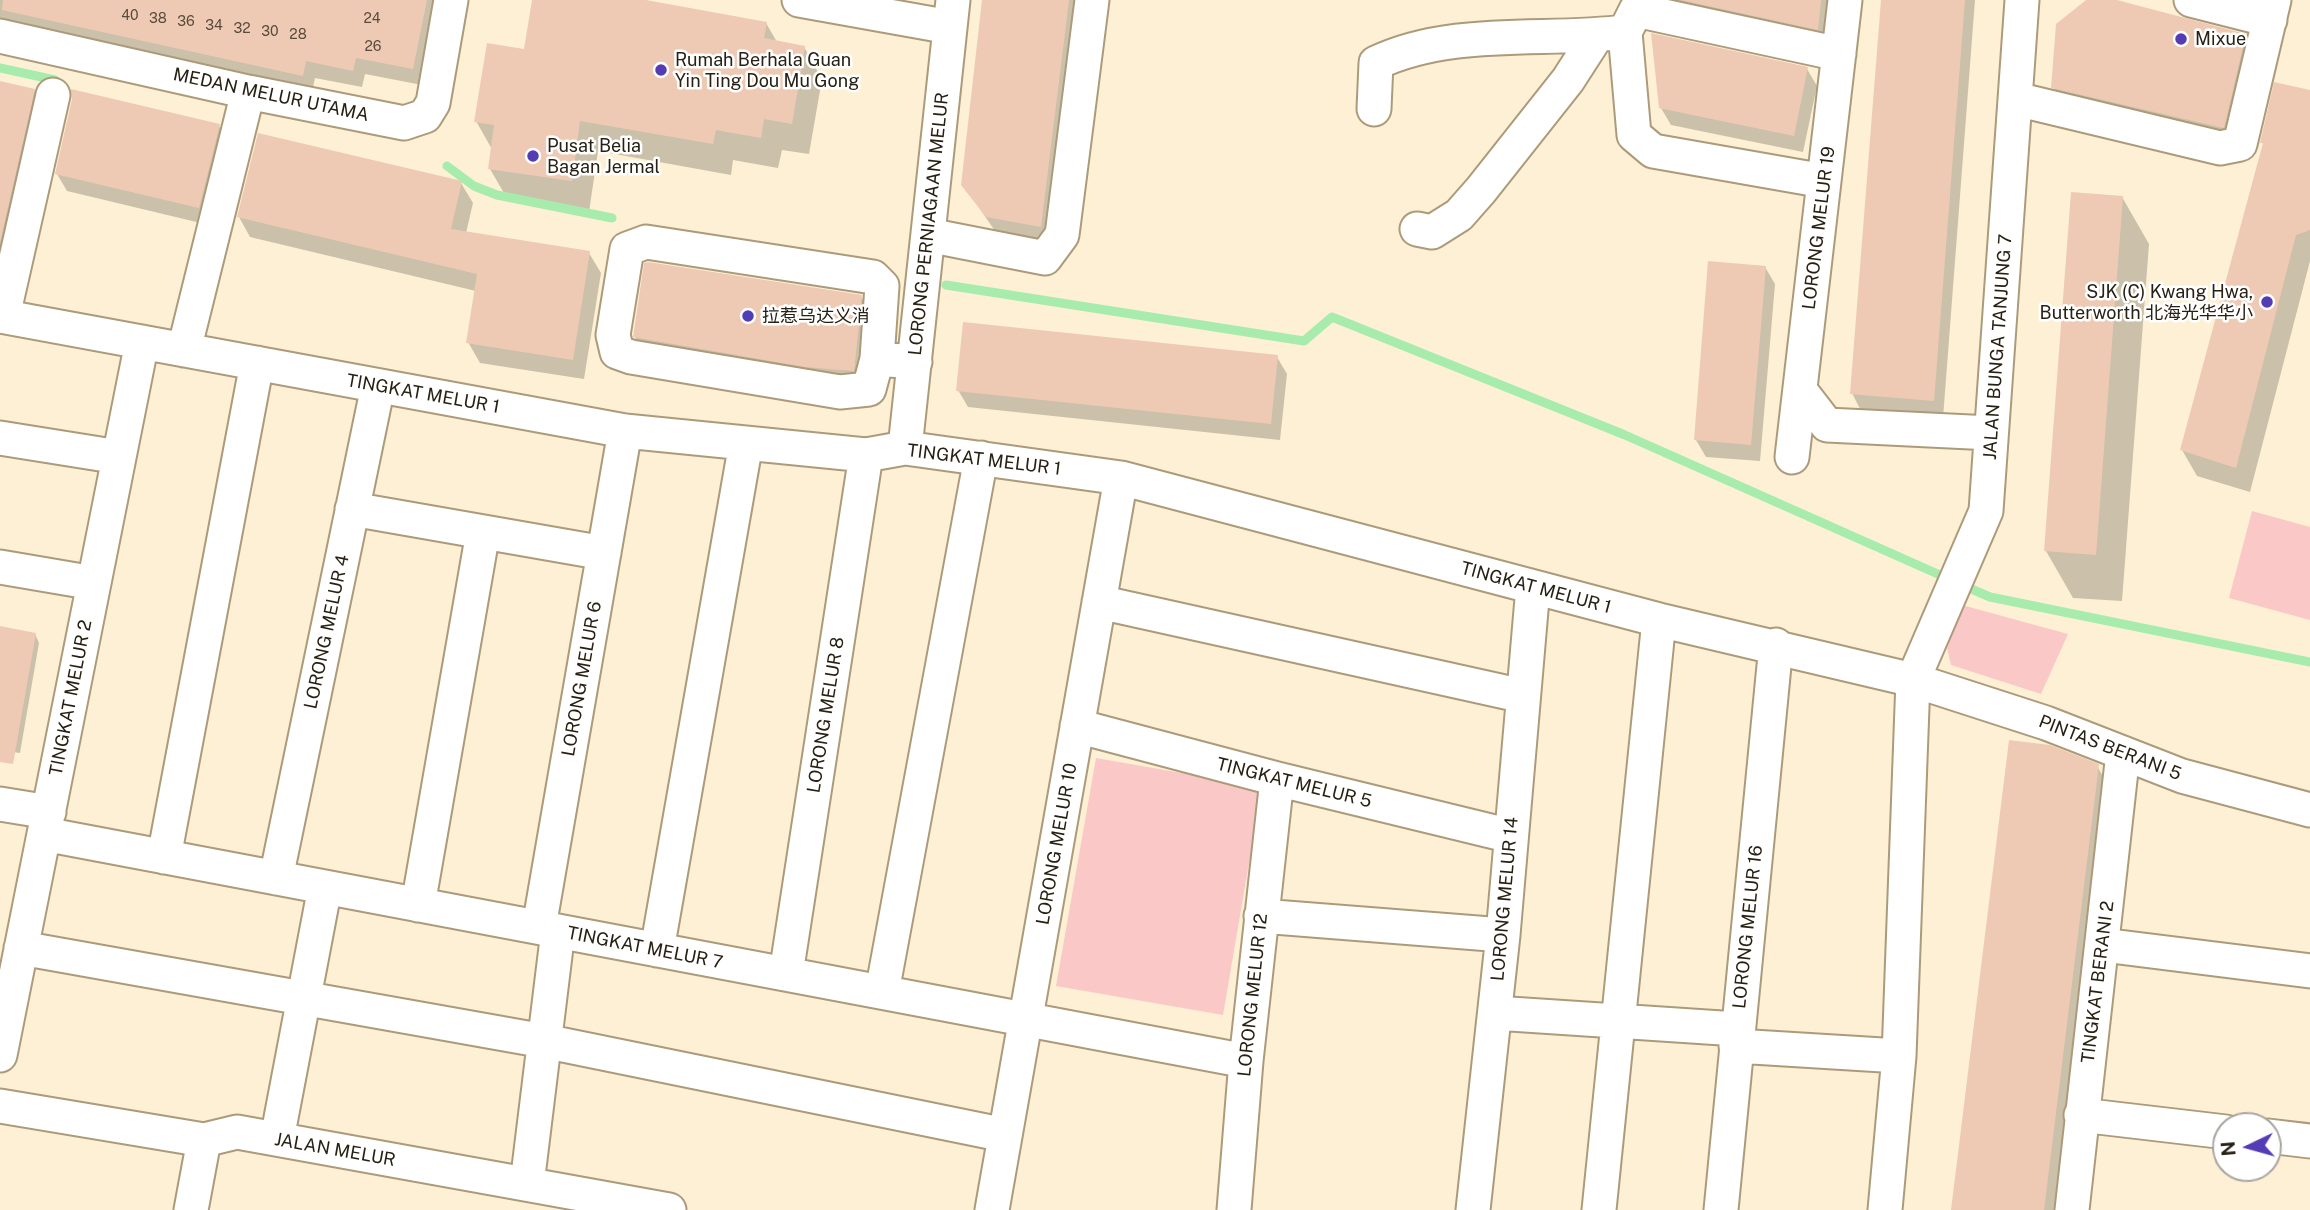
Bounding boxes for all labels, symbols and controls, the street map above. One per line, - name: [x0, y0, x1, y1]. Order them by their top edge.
- house number: 40: [121, 8, 139, 24]
- house number: 38: [149, 11, 167, 27]
- house number: 24: [363, 11, 381, 27]
- house number: 36: [177, 14, 195, 30]
- house number: 34: [205, 18, 223, 34]
- house number: 32: [233, 21, 251, 37]
- house number: 30: [261, 24, 279, 40]
- house number: 28: [289, 27, 307, 43]
- place label: Mixue: [2195, 28, 2246, 50]
- marker: Mixue: [2173, 31, 2189, 47]
- house number: 26: [364, 39, 382, 55]
- place label: Rumah Berhala Guan Yin Ting Dou Mu Gong: [675, 49, 859, 92]
- marker: Rumah Berhala Guan Yin Ting Dou Mu Gong: [653, 62, 669, 78]
- street label: MEDAN MELUR UTAMA: [171, 64, 371, 126]
- street label: LORONG PERNIAGAAN MELUR: [904, 91, 954, 357]
- place label: Pusat Belia Bagan Jermal: [547, 135, 660, 178]
- street label: LORONG MELUR 19: [1798, 145, 1840, 311]
- marker: Pusat Belia Bagan Jermal: [525, 148, 541, 164]
- street label: JALAN BUNGA TANJUNG 7: [1979, 233, 2017, 461]
- place label: SJK (C) Kwang Hwa, Butterworth 北海光华华小: [2040, 281, 2253, 324]
- marker: SJK (C) Kwang Hwa, Butterworth 北海光华华小: [2259, 294, 2275, 310]
- place label: 拉惹乌达义消: [762, 305, 870, 327]
- marker: 拉惹乌达义消: [740, 308, 756, 324]
- street label: TINGKAT MELUR 1: [345, 370, 501, 418]
- street label: TINGKAT MELUR 1: [906, 440, 1062, 480]
- street label: LORONG MELUR 4: [300, 553, 354, 711]
- street label: TINGKAT MELUR 1: [1458, 558, 1614, 618]
- street label: LORONG MELUR 6: [558, 600, 606, 758]
- street label: TINGKAT MELUR 2: [45, 618, 97, 778]
- street label: LORONG MELUR 8: [803, 635, 849, 795]
- street label: PINTAS BERANI 5: [2036, 711, 2184, 785]
- street label: TINGKAT MELUR 5: [1214, 753, 1374, 813]
- street label: LORONG MELUR 10: [1032, 761, 1082, 927]
- street label: LORONG MELUR 14: [1487, 816, 1523, 982]
- street label: LORONG MELUR 16: [1729, 844, 1767, 1010]
- street label: TINGKAT BERANI 2: [2077, 900, 2119, 1064]
- street label: LORONG MELUR 12: [1234, 912, 1272, 1078]
- street label: TINGKAT MELUR 7: [565, 922, 725, 974]
- north arrow: [2212, 1112, 2282, 1182]
- street label: JALAN MELUR: [273, 1129, 397, 1171]
- text: N: [2216, 1140, 2240, 1157]

